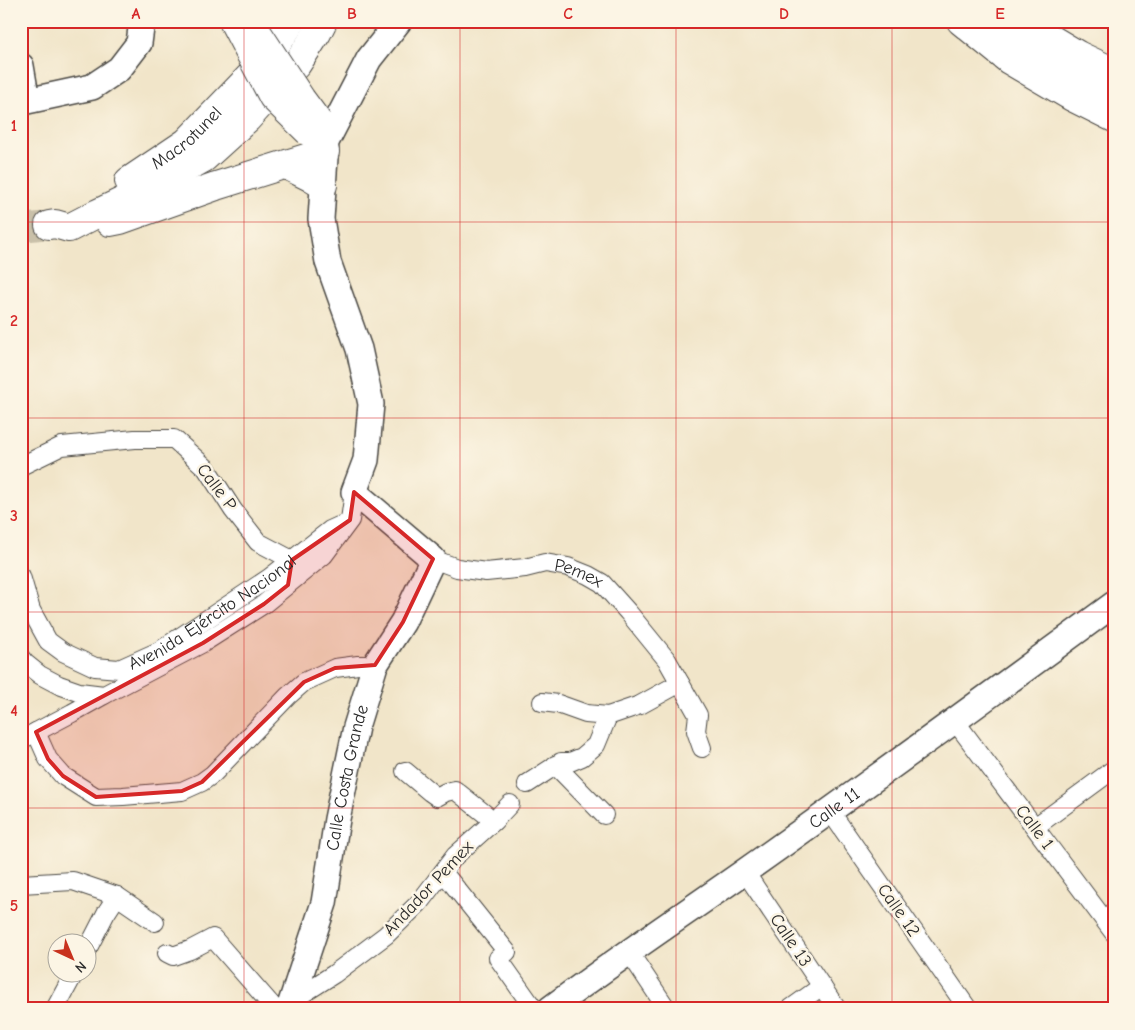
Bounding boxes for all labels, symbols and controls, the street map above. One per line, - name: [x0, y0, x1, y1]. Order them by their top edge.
- text: A: [132, 5, 141, 23]
- text: B: [347, 5, 357, 23]
- text: C: [563, 5, 573, 23]
- text: D: [779, 5, 789, 23]
- text: E: [995, 5, 1005, 23]
- street label: Macrotunel: [147, 102, 226, 174]
- text: 1: [11, 117, 17, 135]
- text: 2: [10, 312, 18, 330]
- street label: Calle P: [192, 460, 241, 515]
- text: 3: [10, 507, 18, 525]
- street label: Avenida Ejército Nacional: [125, 551, 300, 674]
- street label: Pemex: [553, 555, 607, 593]
- text: 4: [10, 702, 18, 720]
- street label: Calle Costa Grande: [322, 702, 373, 852]
- street label: Calle 11: [805, 783, 864, 834]
- street label: Calle 1: [1011, 801, 1058, 854]
- street label: Andador Pemex: [379, 836, 478, 940]
- street label: Calle 12: [873, 880, 924, 941]
- text: 5: [10, 897, 18, 915]
- street label: Calle 13: [765, 910, 816, 971]
- north arrow: [48, 932, 98, 982]
- text: N: [71, 958, 90, 976]

